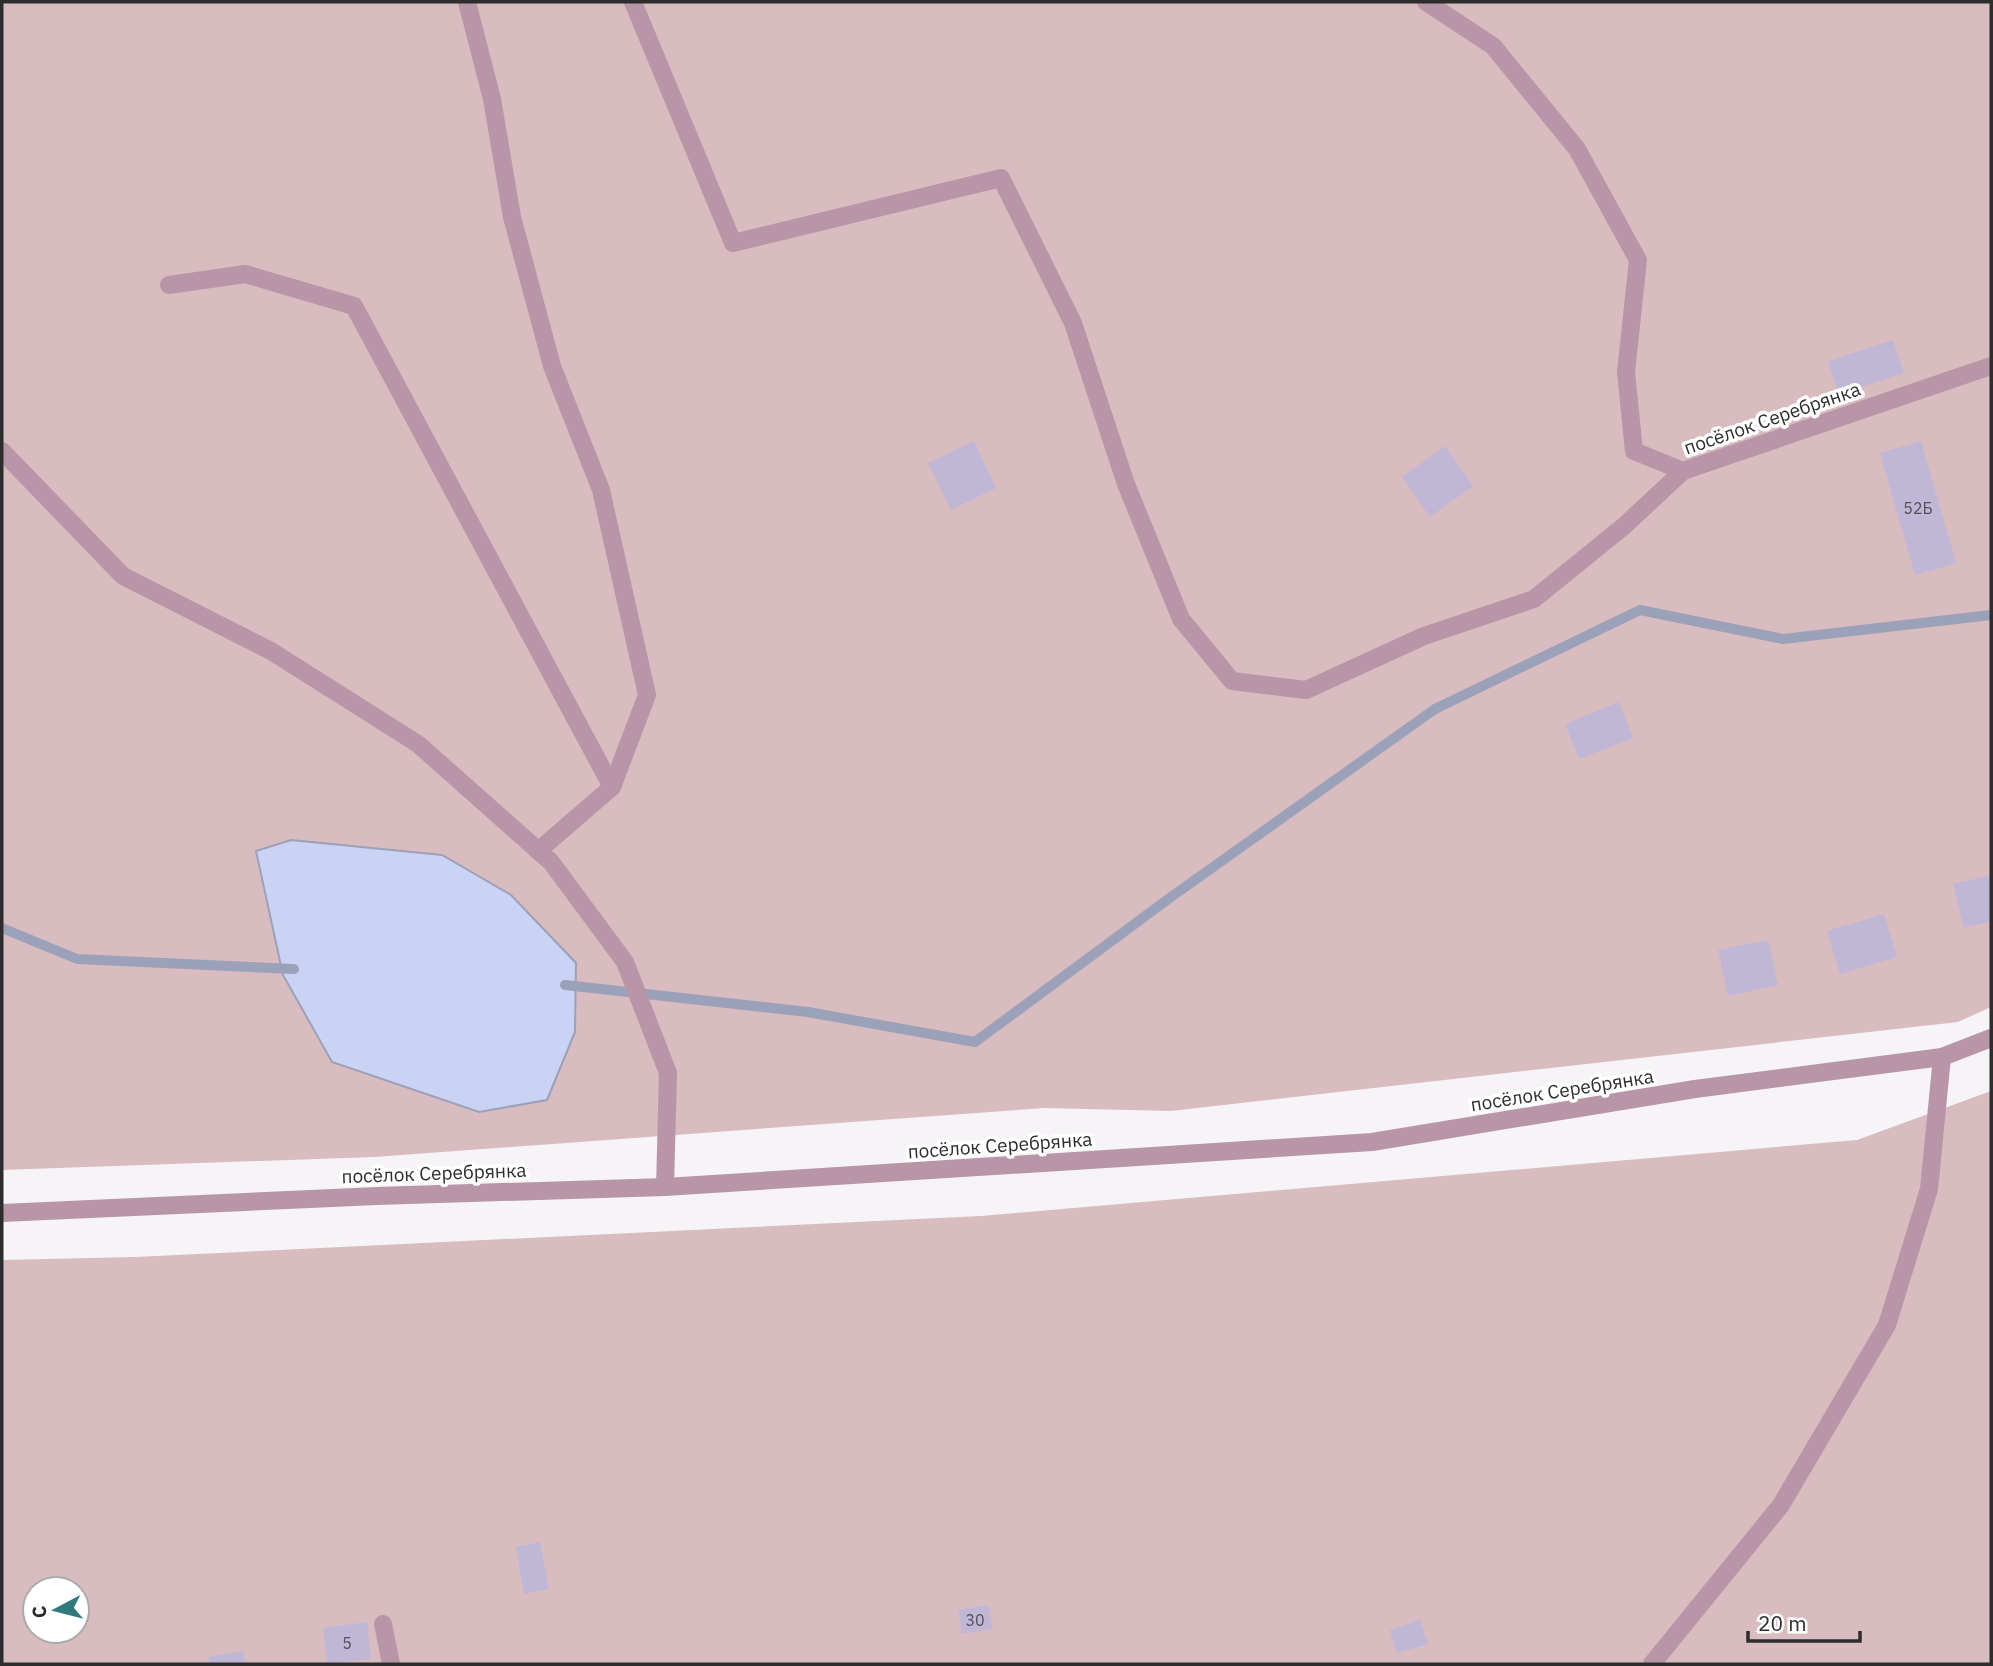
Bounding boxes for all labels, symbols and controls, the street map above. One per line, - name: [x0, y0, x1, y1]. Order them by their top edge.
- street label: посёлок Серебрянка: [1681, 377, 1863, 459]
- house number: 52Б: [1903, 498, 1933, 518]
- street label: посёлок Серебрянка: [1469, 1064, 1655, 1116]
- street label: посёлок Серебрянка: [907, 1127, 1093, 1163]
- street label: посёлок Серебрянка: [341, 1158, 527, 1188]
- north arrow: [21, 1575, 91, 1645]
- scale bar: [1748, 1600, 1860, 1644]
- text: С: [26, 1604, 52, 1620]
- text: 20 m: [1758, 1609, 1807, 1637]
- house number: 30: [965, 1610, 985, 1630]
- house number: 5: [342, 1633, 352, 1653]

